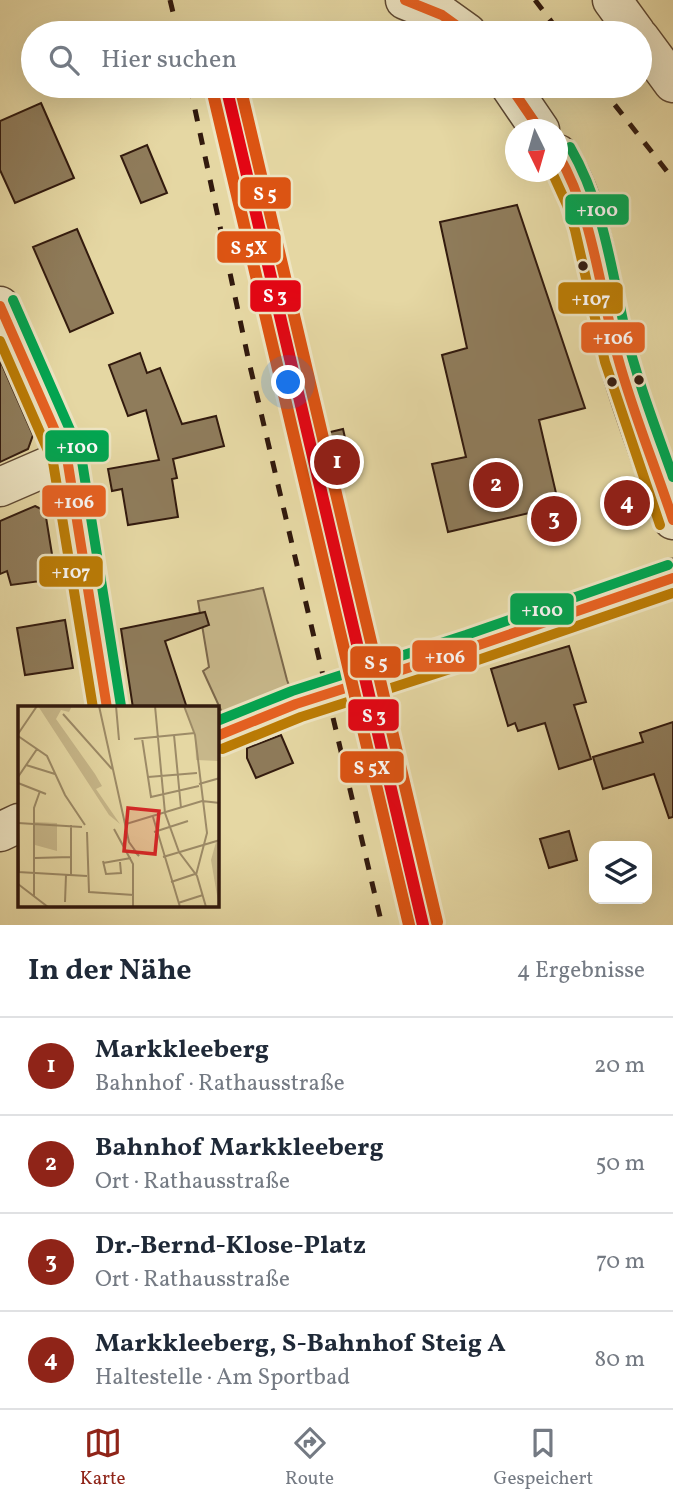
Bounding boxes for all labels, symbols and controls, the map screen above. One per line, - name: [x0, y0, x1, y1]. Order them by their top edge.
- search box: [21, 21, 652, 98]
- icon: search: [45, 41, 83, 79]
- text: Hier suchen: [101, 42, 237, 78]
- north arrow: [505, 119, 568, 182]
- line badge: S 5: [239, 176, 292, 210]
- text: S 5: [253, 182, 277, 208]
- line badge: +100: [564, 193, 630, 226]
- text: +100: [576, 198, 618, 224]
- line badge: S 5X: [216, 230, 282, 264]
- text: S 5X: [231, 236, 267, 262]
- unlabelled marker: [576, 259, 590, 273]
- line badge: S 3: [249, 279, 302, 313]
- line badge: +107: [557, 281, 624, 315]
- text: S 3: [263, 284, 287, 310]
- text: +107: [572, 287, 610, 313]
- line badge: +106: [580, 321, 646, 354]
- text: +106: [593, 326, 633, 352]
- your location: [271, 365, 305, 399]
- unlabelled marker: [632, 373, 646, 387]
- unlabelled marker: [605, 375, 619, 389]
- line badge: +100: [44, 429, 110, 463]
- text: +100: [56, 435, 98, 461]
- pin: 1: [314, 436, 360, 488]
- pin: 2: [473, 459, 519, 511]
- pin: 4: [604, 477, 650, 529]
- line badge: +106: [41, 484, 107, 518]
- text: +106: [54, 490, 94, 516]
- pin: 3: [531, 493, 577, 545]
- line badge: +107: [38, 555, 104, 588]
- text: +107: [52, 560, 90, 586]
- line badge: +100: [509, 592, 575, 626]
- text: +100: [521, 598, 563, 624]
- line badge: +106: [411, 639, 478, 673]
- line badge: S 5: [349, 645, 402, 679]
- text: +106: [425, 645, 465, 671]
- text: S 5: [364, 651, 388, 677]
- line badge: S 3: [347, 698, 400, 732]
- text: S 3: [362, 704, 386, 730]
- inset map: [18, 706, 219, 908]
- line badge: S 5X: [339, 750, 405, 784]
- text: S 5X: [354, 756, 390, 782]
- map controls: [589, 841, 652, 904]
- button: layers: [589, 841, 652, 904]
- text: In der Nähe: [28, 950, 192, 992]
- text: 4 Ergebnisse: [517, 955, 645, 987]
- text: Markkleeberg: [95, 1032, 269, 1068]
- text: 1: [46, 1050, 56, 1082]
- text: 20 m: [594, 1050, 645, 1082]
- text: Bahnhof · Rathausstraße: [95, 1068, 345, 1100]
- text: Bahnhof Markkleeberg: [95, 1130, 384, 1166]
- text: 2: [45, 1148, 57, 1180]
- text: 50 m: [596, 1148, 645, 1180]
- text: Ort · Rathausstraße: [95, 1166, 290, 1198]
- text: Dr.-Bernd-Klose-Platz: [95, 1228, 366, 1264]
- text: 3: [45, 1246, 57, 1278]
- text: 70 m: [596, 1246, 645, 1278]
- text: Ort · Rathausstraße: [95, 1264, 290, 1296]
- text: Markkleeberg, S-Bahnhof Steig A: [95, 1326, 506, 1362]
- text: 4: [44, 1344, 58, 1376]
- text: 80 m: [595, 1344, 645, 1376]
- text: Haltestelle · Am Sportbad: [95, 1362, 350, 1394]
- tab: Karte: [80, 1424, 126, 1492]
- tab: Route: [285, 1424, 334, 1492]
- tab: Gespeichert: [494, 1424, 593, 1492]

